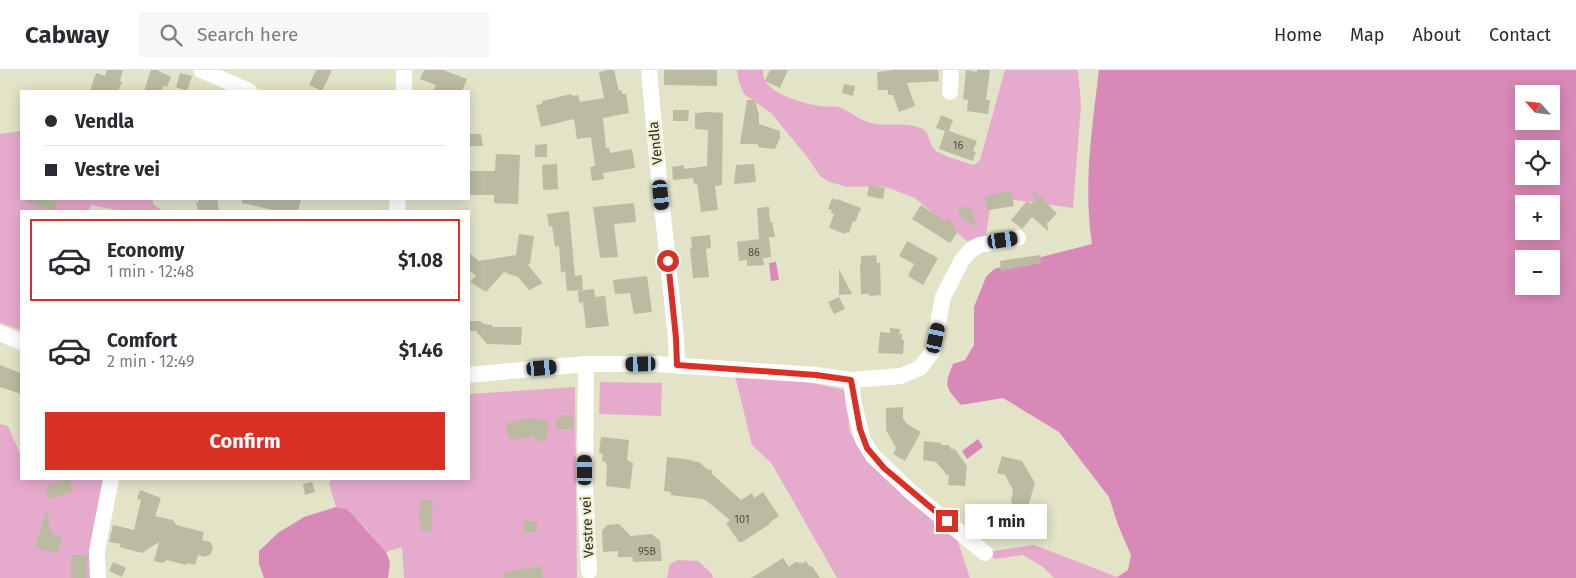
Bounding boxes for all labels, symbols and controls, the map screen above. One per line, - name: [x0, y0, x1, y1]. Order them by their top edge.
- search box: [139, 12, 489, 57]
- text: Cabway: [25, 21, 109, 49]
- icon: search: [157, 21, 185, 49]
- text: Search here: [197, 23, 298, 46]
- text: Home: [1274, 24, 1322, 46]
- text: Map: [1350, 24, 1384, 46]
- text: About: [1412, 24, 1461, 46]
- text: Contact: [1489, 24, 1551, 46]
- north arrow: [1515, 85, 1560, 130]
- map controls: [1515, 85, 1560, 295]
- text: Vendla: [75, 110, 134, 133]
- street label: Vendla: [645, 121, 666, 165]
- house number: 16: [953, 139, 963, 152]
- button: locate: [1515, 140, 1560, 185]
- text: Vestre vei: [75, 158, 160, 181]
- car: [651, 179, 670, 211]
- button: +: [1515, 195, 1560, 240]
- car: [987, 230, 1018, 250]
- icon: car: [47, 238, 92, 283]
- text: Economy: [107, 239, 184, 262]
- house number: 86: [748, 246, 760, 259]
- text: $1.08: [398, 249, 443, 272]
- route start: [657, 250, 679, 272]
- button: −: [1515, 250, 1560, 295]
- text: 1 min · 12:48: [107, 262, 194, 281]
- car: [925, 322, 946, 354]
- icon: car: [47, 328, 92, 373]
- text: Comfort: [107, 329, 177, 352]
- text: $1.46: [399, 339, 443, 362]
- text: 2 min · 12:49: [107, 352, 194, 371]
- car: [625, 356, 656, 372]
- car: [526, 359, 557, 377]
- button: Confirm: [45, 412, 445, 470]
- car: [577, 455, 592, 485]
- street label: Vestre vei: [577, 496, 598, 558]
- callout: 1 min: [964, 504, 1047, 538]
- route end: [936, 510, 958, 532]
- text: 1 min: [987, 512, 1025, 531]
- house number: 101: [734, 513, 750, 526]
- house number: 95B: [638, 545, 656, 558]

